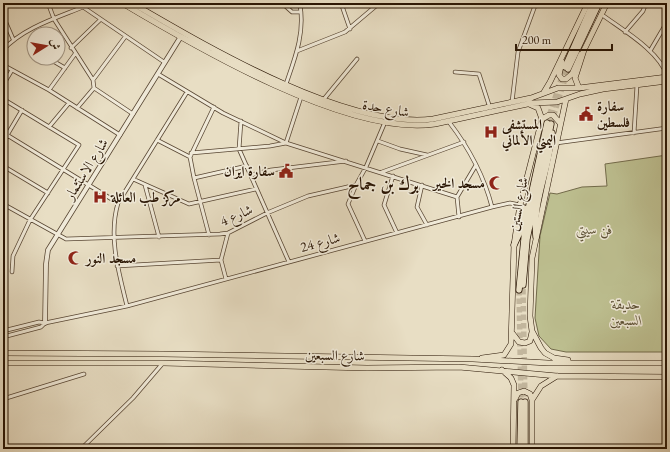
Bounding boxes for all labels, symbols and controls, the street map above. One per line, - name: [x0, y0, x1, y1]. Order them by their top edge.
- north arrow: [26, 26, 66, 66]
- scale bar: [516, 26, 612, 52]
- text: 200 m: [522, 32, 552, 48]
- text: ش: [48, 37, 64, 51]
- street label: شارع حدة: [361, 95, 411, 124]
- place label: سفارة فلسطين: [597, 97, 630, 131]
- public building icon: سفارة فلسطين: [578, 106, 594, 122]
- place label: المستشفى اليمني الألماني: [501, 115, 556, 154]
- hospital icon: المستشفى اليمني الألماني: [483, 124, 499, 140]
- street label: شارع الاستثمار: [59, 135, 115, 206]
- place label: سفارة ايران: [224, 162, 275, 180]
- public building icon: سفارة ايران: [278, 163, 294, 179]
- district label: برك بن جماح: [347, 172, 420, 200]
- place label: مسجد الخير: [431, 174, 485, 192]
- mosque icon: مسجد الخير: [488, 175, 504, 191]
- street label: شارع الستين: [504, 175, 535, 233]
- place label: مركز طب العائلة: [110, 188, 181, 207]
- hospital icon: مركز طب العائلة: [92, 189, 108, 205]
- street label: شارع 4: [217, 200, 256, 233]
- park label: فن سيتي: [575, 220, 613, 242]
- street label: شارع 24: [298, 228, 343, 259]
- place label: مسجد النور: [84, 249, 136, 267]
- mosque icon: مسجد النور: [67, 250, 83, 266]
- park label: حديقة السبعين: [610, 295, 642, 329]
- street label: شارع السبعين: [305, 345, 365, 368]

